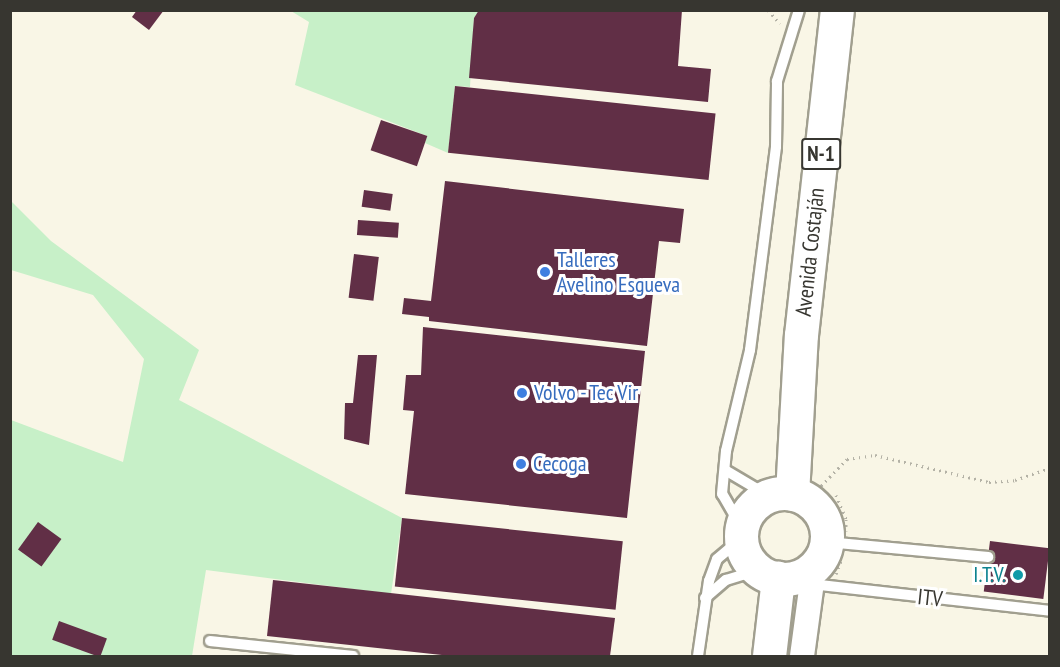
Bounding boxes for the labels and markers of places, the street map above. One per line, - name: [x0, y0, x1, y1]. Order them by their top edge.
- place label: Talleres Avelino Esgueva: [557, 246, 680, 298]
- marker: Talleres Avelino Esgueva: [538, 265, 552, 279]
- place label: Volvo - Tec Vir: [534, 380, 641, 406]
- marker: Volvo - Tec Vir: [515, 386, 529, 400]
- place label: Cecoga: [533, 451, 587, 477]
- marker: Cecoga: [514, 457, 528, 471]
- place label: I.T.V.: [973, 562, 1006, 588]
- marker: I.T.V.: [1011, 568, 1025, 582]

